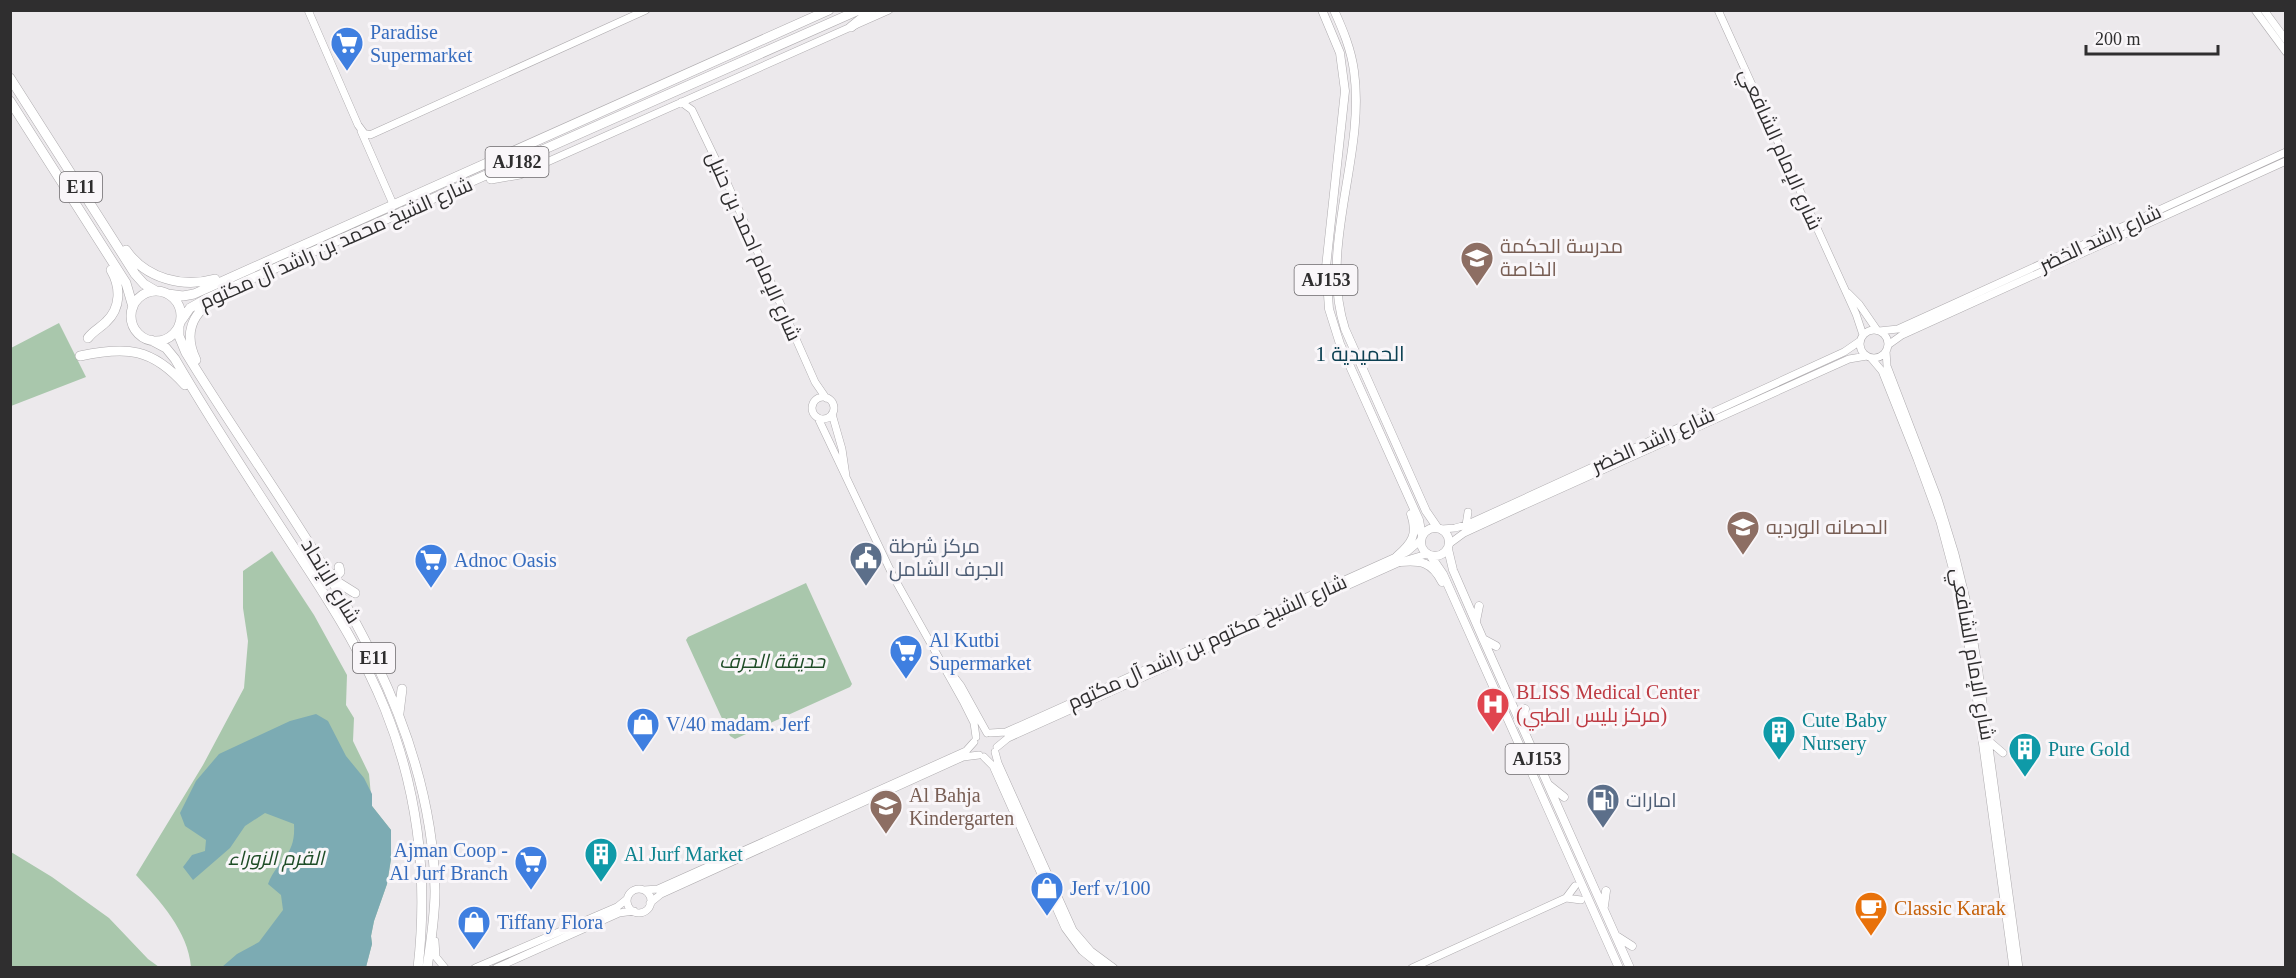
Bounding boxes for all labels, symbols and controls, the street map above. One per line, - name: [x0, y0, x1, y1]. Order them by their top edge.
- scale bar: [2086, 18, 2218, 56]
- place label: Paradise Supermarket: [370, 21, 473, 67]
- supermarket icon: Paradise Supermarket: [329, 25, 365, 72]
- text: 200 m: [2095, 29, 2141, 49]
- street label: شارع الإمام الشافعي: [1731, 65, 1827, 235]
- road number: AJ182: [486, 147, 548, 177]
- street label: شارع الإمام احمد بن حنبل: [699, 148, 806, 345]
- road number: E11: [60, 172, 102, 202]
- street label: شارع الشيخ محمد بن راشد آل مكتوم: [196, 173, 477, 316]
- street label: شارع راشد الخضر: [2035, 200, 2166, 279]
- place label: مدرسة الحكمة الخاصة: [1500, 235, 1623, 280]
- school or university icon: مدرسة الحكمة الخاصة: [1459, 240, 1495, 287]
- road number: AJ153: [1294, 265, 1358, 295]
- district label: الحميدية 1: [1315, 342, 1405, 366]
- street label: شارع راشد الخضر: [1587, 403, 1719, 480]
- school or university icon: الحصانه الورديه: [1725, 509, 1761, 556]
- place label: الحصانه الورديه: [1766, 516, 1888, 539]
- street label: شارع الإتحاد: [295, 535, 365, 629]
- place label: مركز شرطة الجرف الشامل: [889, 535, 1004, 582]
- public building icon: مركز شرطة الجرف الشامل: [848, 540, 884, 587]
- supermarket icon: Adnoc Oasis: [413, 542, 449, 589]
- place label: Adnoc Oasis: [454, 549, 557, 571]
- street label: شارع الإمام الشافعي: [1942, 566, 1999, 743]
- street label: شارع الشيخ مكتوم بن راشد آل مكتوم: [1064, 570, 1351, 716]
- place label: Al Kutbi Supermarket: [929, 629, 1032, 675]
- supermarket icon: Al Kutbi Supermarket: [888, 633, 924, 680]
- road number: E11: [353, 643, 395, 673]
- park label: حديقة الجرف: [719, 650, 826, 673]
- place label: BLISS Medical Center (مركز بليس الطبي): [1516, 681, 1700, 731]
- hospital icon: BLISS Medical Center (مركز بليس الطبي): [1475, 686, 1511, 733]
- shop icon: V/40 madam. Jerf: [625, 706, 661, 753]
- place label: Cute Baby Nursery: [1802, 709, 1887, 755]
- place label: V/40 madam. Jerf: [666, 713, 810, 735]
- building icon: Cute Baby Nursery: [1761, 714, 1797, 761]
- building icon: Pure Gold: [2007, 731, 2043, 778]
- place label: Pure Gold: [2048, 738, 2130, 760]
- road number: AJ153: [1506, 744, 1568, 774]
- fuel station icon: امارات: [1585, 782, 1621, 829]
- place label: Al Bahja Kindergarten: [909, 784, 1014, 830]
- school or university icon: Al Bahja Kindergarten: [868, 788, 904, 835]
- place label: امارات: [1626, 789, 1677, 812]
- building icon: Al Jurf Market: [583, 836, 619, 883]
- place label: Ajman Coop - Al Jurf Branch: [389, 839, 508, 884]
- place label: Al Jurf Market: [624, 843, 743, 865]
- supermarket icon: Ajman Coop - Al Jurf Branch: [513, 844, 549, 891]
- park label: القرم الزوراء: [228, 847, 327, 872]
- shop icon: Jerf v/100: [1029, 870, 1065, 917]
- place label: Jerf v/100: [1070, 877, 1151, 899]
- cafe icon: Classic Karak: [1853, 890, 1889, 937]
- place label: Classic Karak: [1894, 897, 2006, 919]
- shop icon: Tiffany Flora: [456, 904, 492, 951]
- place label: Tiffany Flora: [497, 911, 603, 934]

